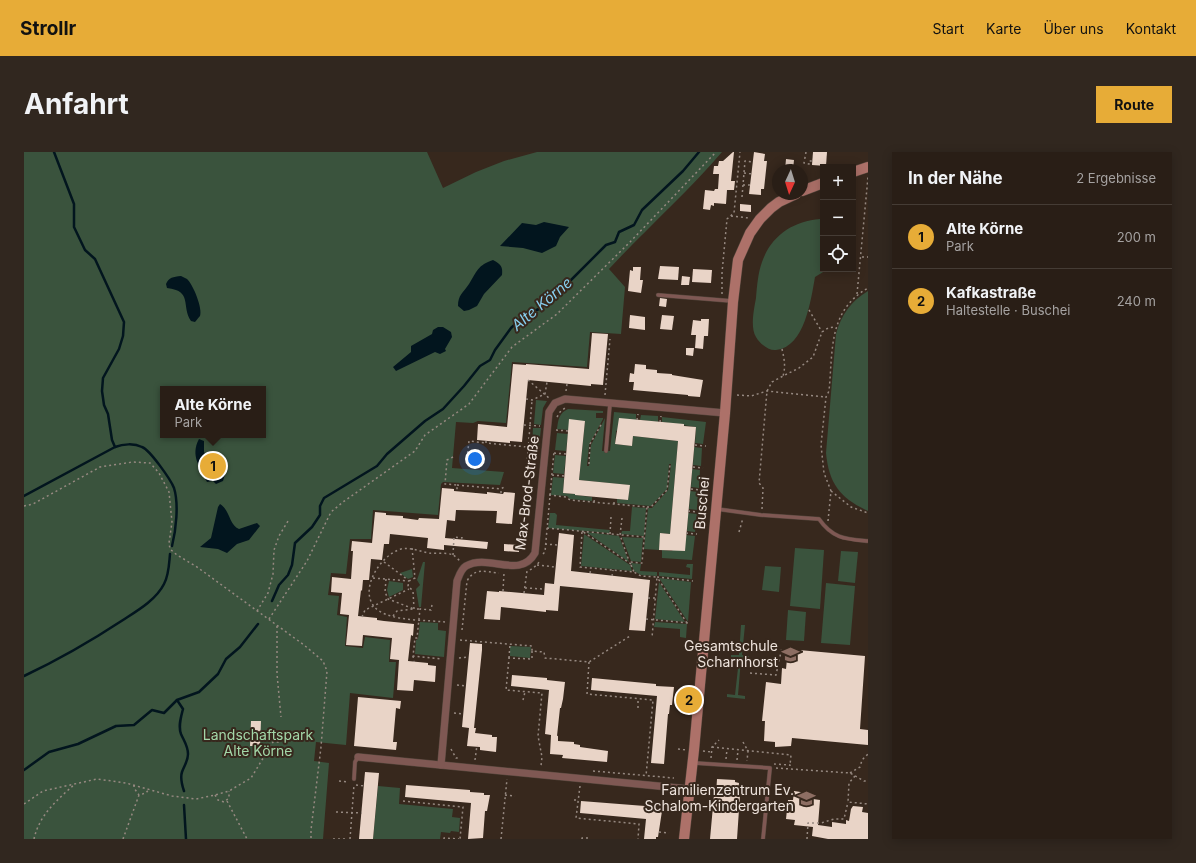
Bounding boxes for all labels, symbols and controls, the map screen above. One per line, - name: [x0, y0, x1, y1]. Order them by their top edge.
- text: Strollr: [20, 17, 76, 40]
- text: Start: [932, 20, 964, 37]
- text: Karte: [986, 20, 1021, 37]
- text: Über uns: [1043, 20, 1104, 37]
- text: Kontakt: [1126, 20, 1176, 37]
- button: Route: [1096, 86, 1172, 123]
- text: Anfahrt: [24, 87, 129, 121]
- north arrow: [772, 164, 808, 200]
- map controls: [820, 164, 856, 272]
- button: +: [820, 164, 856, 200]
- text: In der Nähe: [908, 168, 1003, 188]
- text: 2 Ergebnisse: [1076, 170, 1156, 186]
- button: −: [820, 200, 856, 236]
- text: Alte Körne: [946, 219, 1023, 238]
- text: 1: [918, 229, 924, 245]
- text: 200 m: [1117, 229, 1156, 245]
- button: locate: [820, 236, 856, 272]
- text: Park: [946, 238, 974, 254]
- water label: Alte Körne: [507, 273, 576, 335]
- text: Kafkastraße: [946, 283, 1036, 302]
- text: 2: [917, 293, 925, 309]
- text: 240 m: [1117, 293, 1156, 309]
- text: Haltestelle · Buschei: [946, 302, 1070, 318]
- popup: [160, 386, 266, 438]
- text: Alte Körne: [174, 395, 252, 414]
- text: Park: [174, 414, 202, 430]
- street label: Max-Brod-Straße: [511, 435, 542, 551]
- your location: [465, 449, 485, 469]
- pin: 1: [200, 451, 226, 481]
- street label: Buschei: [691, 476, 712, 530]
- place label: Gesamtschule Scharnhorst: [684, 637, 778, 670]
- school or university icon: Gesamtschule Scharnhorst: [781, 644, 801, 664]
- pin: 2: [676, 685, 702, 715]
- park label: Landschaftspark Alte Körne: [203, 726, 314, 759]
- place label: Familienzentrum Ev. Schalom-Kindergarten: [645, 781, 794, 814]
- school or university icon: Familienzentrum Ev. Schalom-Kindergarten: [797, 788, 817, 808]

